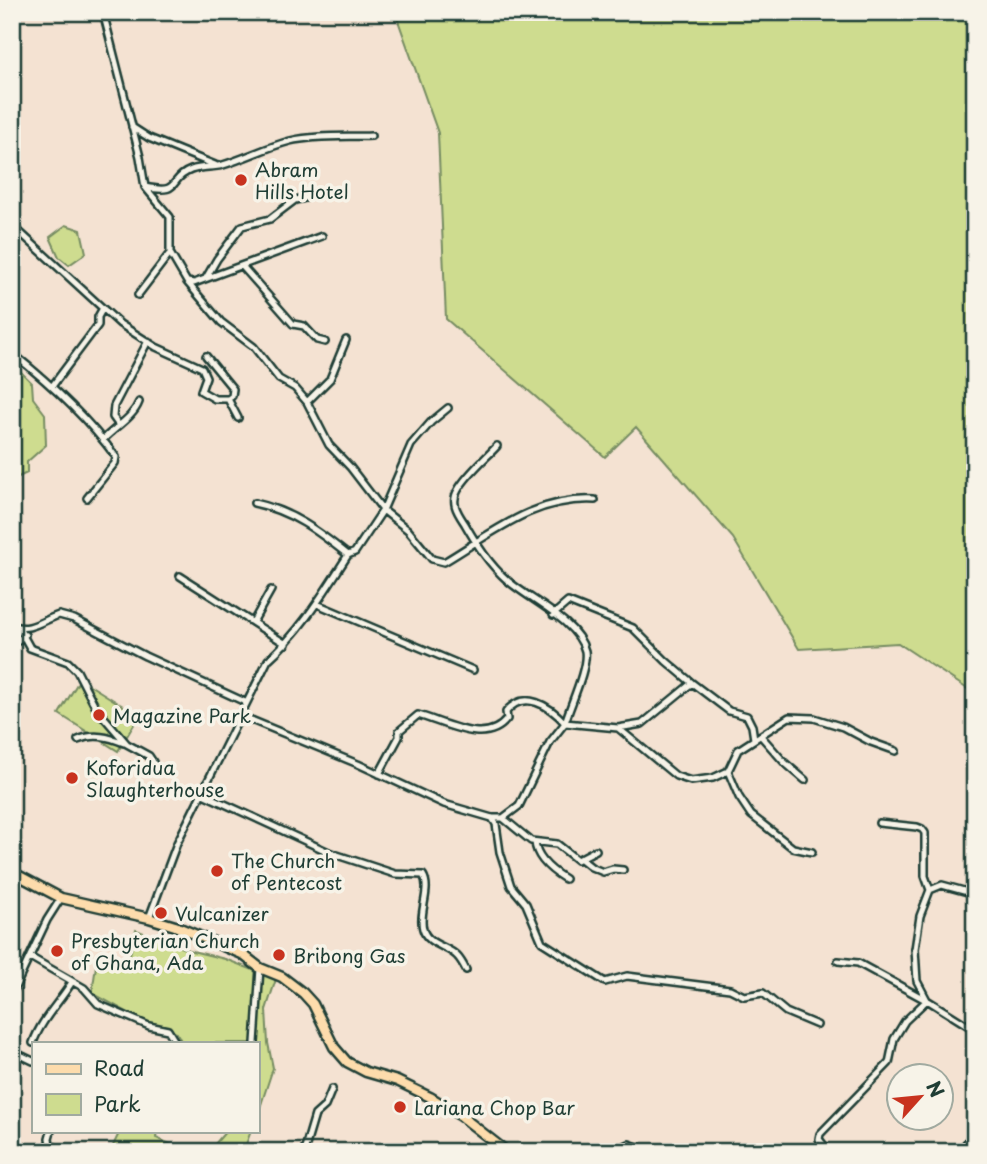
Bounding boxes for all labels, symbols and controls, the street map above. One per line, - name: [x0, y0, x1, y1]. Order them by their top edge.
- place label: Abram Hills Hotel: [255, 155, 349, 205]
- marker: Abram Hills Hotel: [233, 172, 249, 188]
- place label: Magazine Park: [113, 701, 251, 729]
- marker: Magazine Park: [91, 707, 107, 723]
- place label: Koforidua Slaughterhouse: [86, 753, 225, 803]
- marker: Koforidua Slaughterhouse: [64, 770, 80, 786]
- place label: The Church of Pentecost: [231, 846, 343, 896]
- marker: The Church of Pentecost: [209, 863, 225, 879]
- place label: Vulcanizer: [175, 899, 270, 927]
- marker: Vulcanizer: [153, 905, 169, 921]
- place label: Presbyterian Church of Ghana, Ada: [71, 926, 260, 976]
- place label: Bribong Gas: [293, 941, 405, 969]
- marker: Presbyterian Church of Ghana, Ada: [49, 943, 65, 959]
- marker: Bribong Gas: [271, 947, 287, 963]
- legend: [32, 1042, 259, 1132]
- text: Road: [94, 1051, 145, 1083]
- north arrow: [886, 1062, 956, 1132]
- text: N: [920, 1076, 952, 1102]
- text: Park: [94, 1087, 141, 1119]
- place label: Lariana Chop Bar: [414, 1093, 575, 1121]
- marker: Lariana Chop Bar: [392, 1099, 408, 1115]

